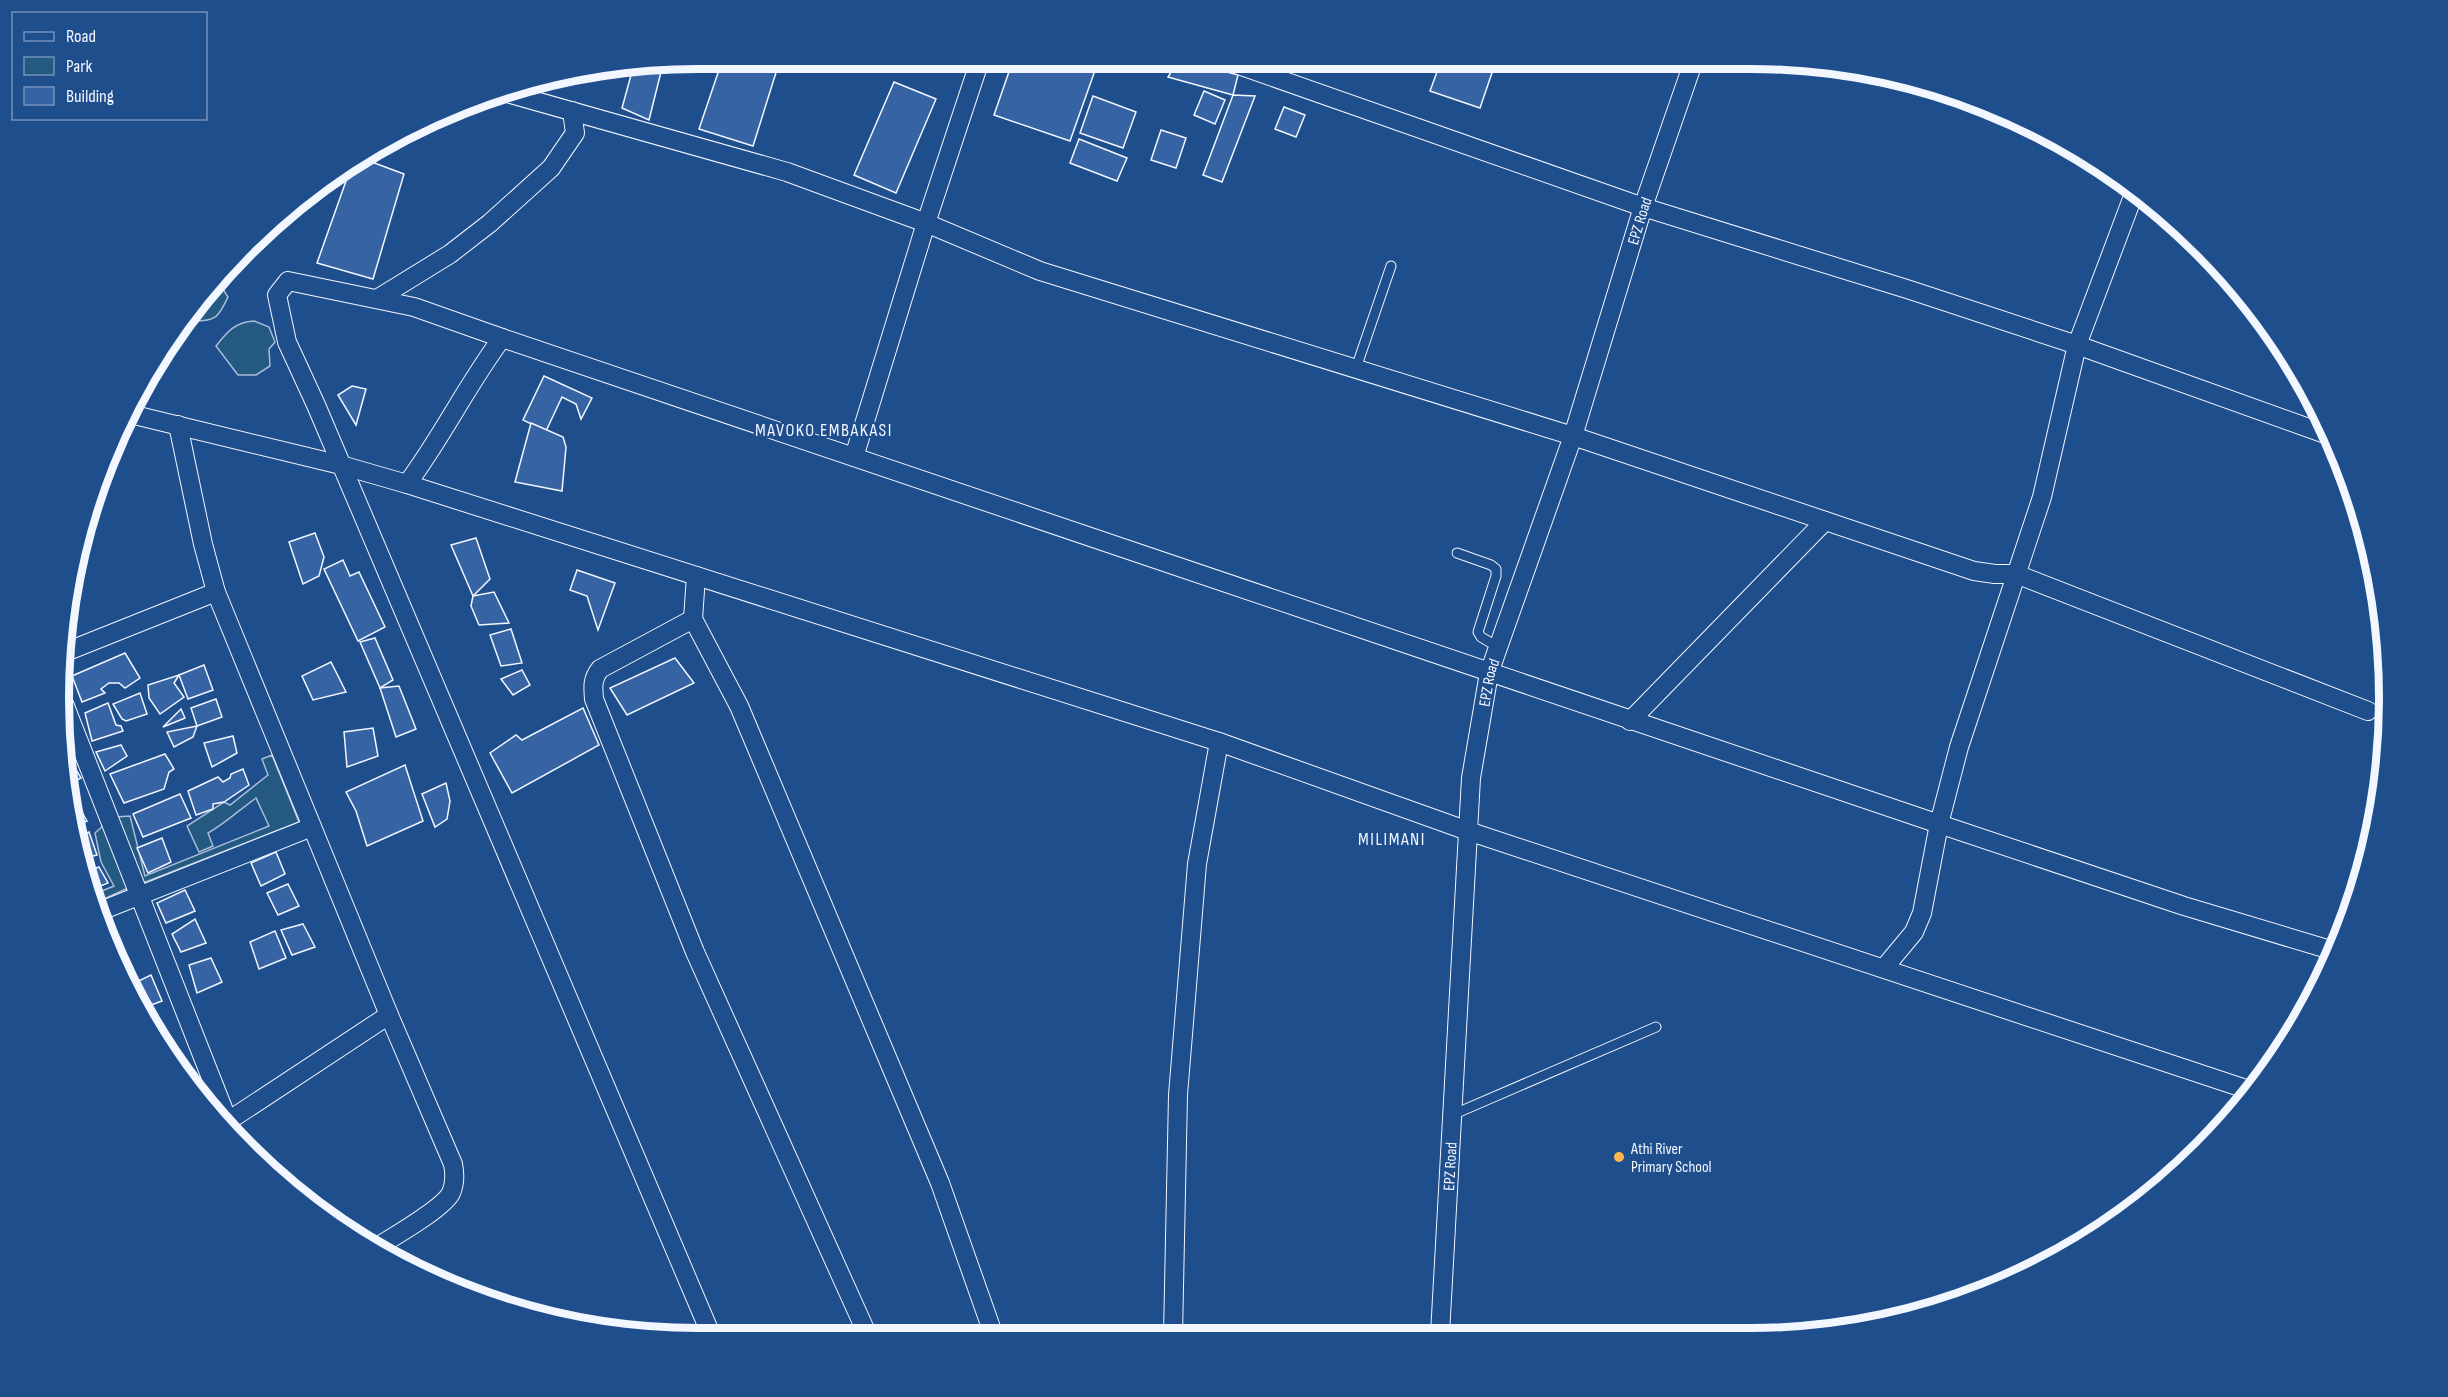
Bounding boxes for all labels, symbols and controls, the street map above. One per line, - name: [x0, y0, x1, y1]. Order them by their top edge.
- legend: [12, 12, 207, 120]
- text: Road: [66, 26, 96, 47]
- text: Park: [66, 56, 92, 77]
- text: Building: [66, 86, 114, 107]
- street label: EPZ Road: [1624, 195, 1657, 247]
- district label: MAVOKO EMBAKASI: [755, 420, 893, 441]
- street label: EPZ Road: [1475, 656, 1504, 708]
- district label: MILIMANI: [1358, 829, 1426, 850]
- place label: Athi River Primary School: [1630, 1140, 1712, 1177]
- street label: EPZ Road: [1440, 1141, 1462, 1191]
- marker: Athi River Primary School: [1612, 1150, 1626, 1164]

